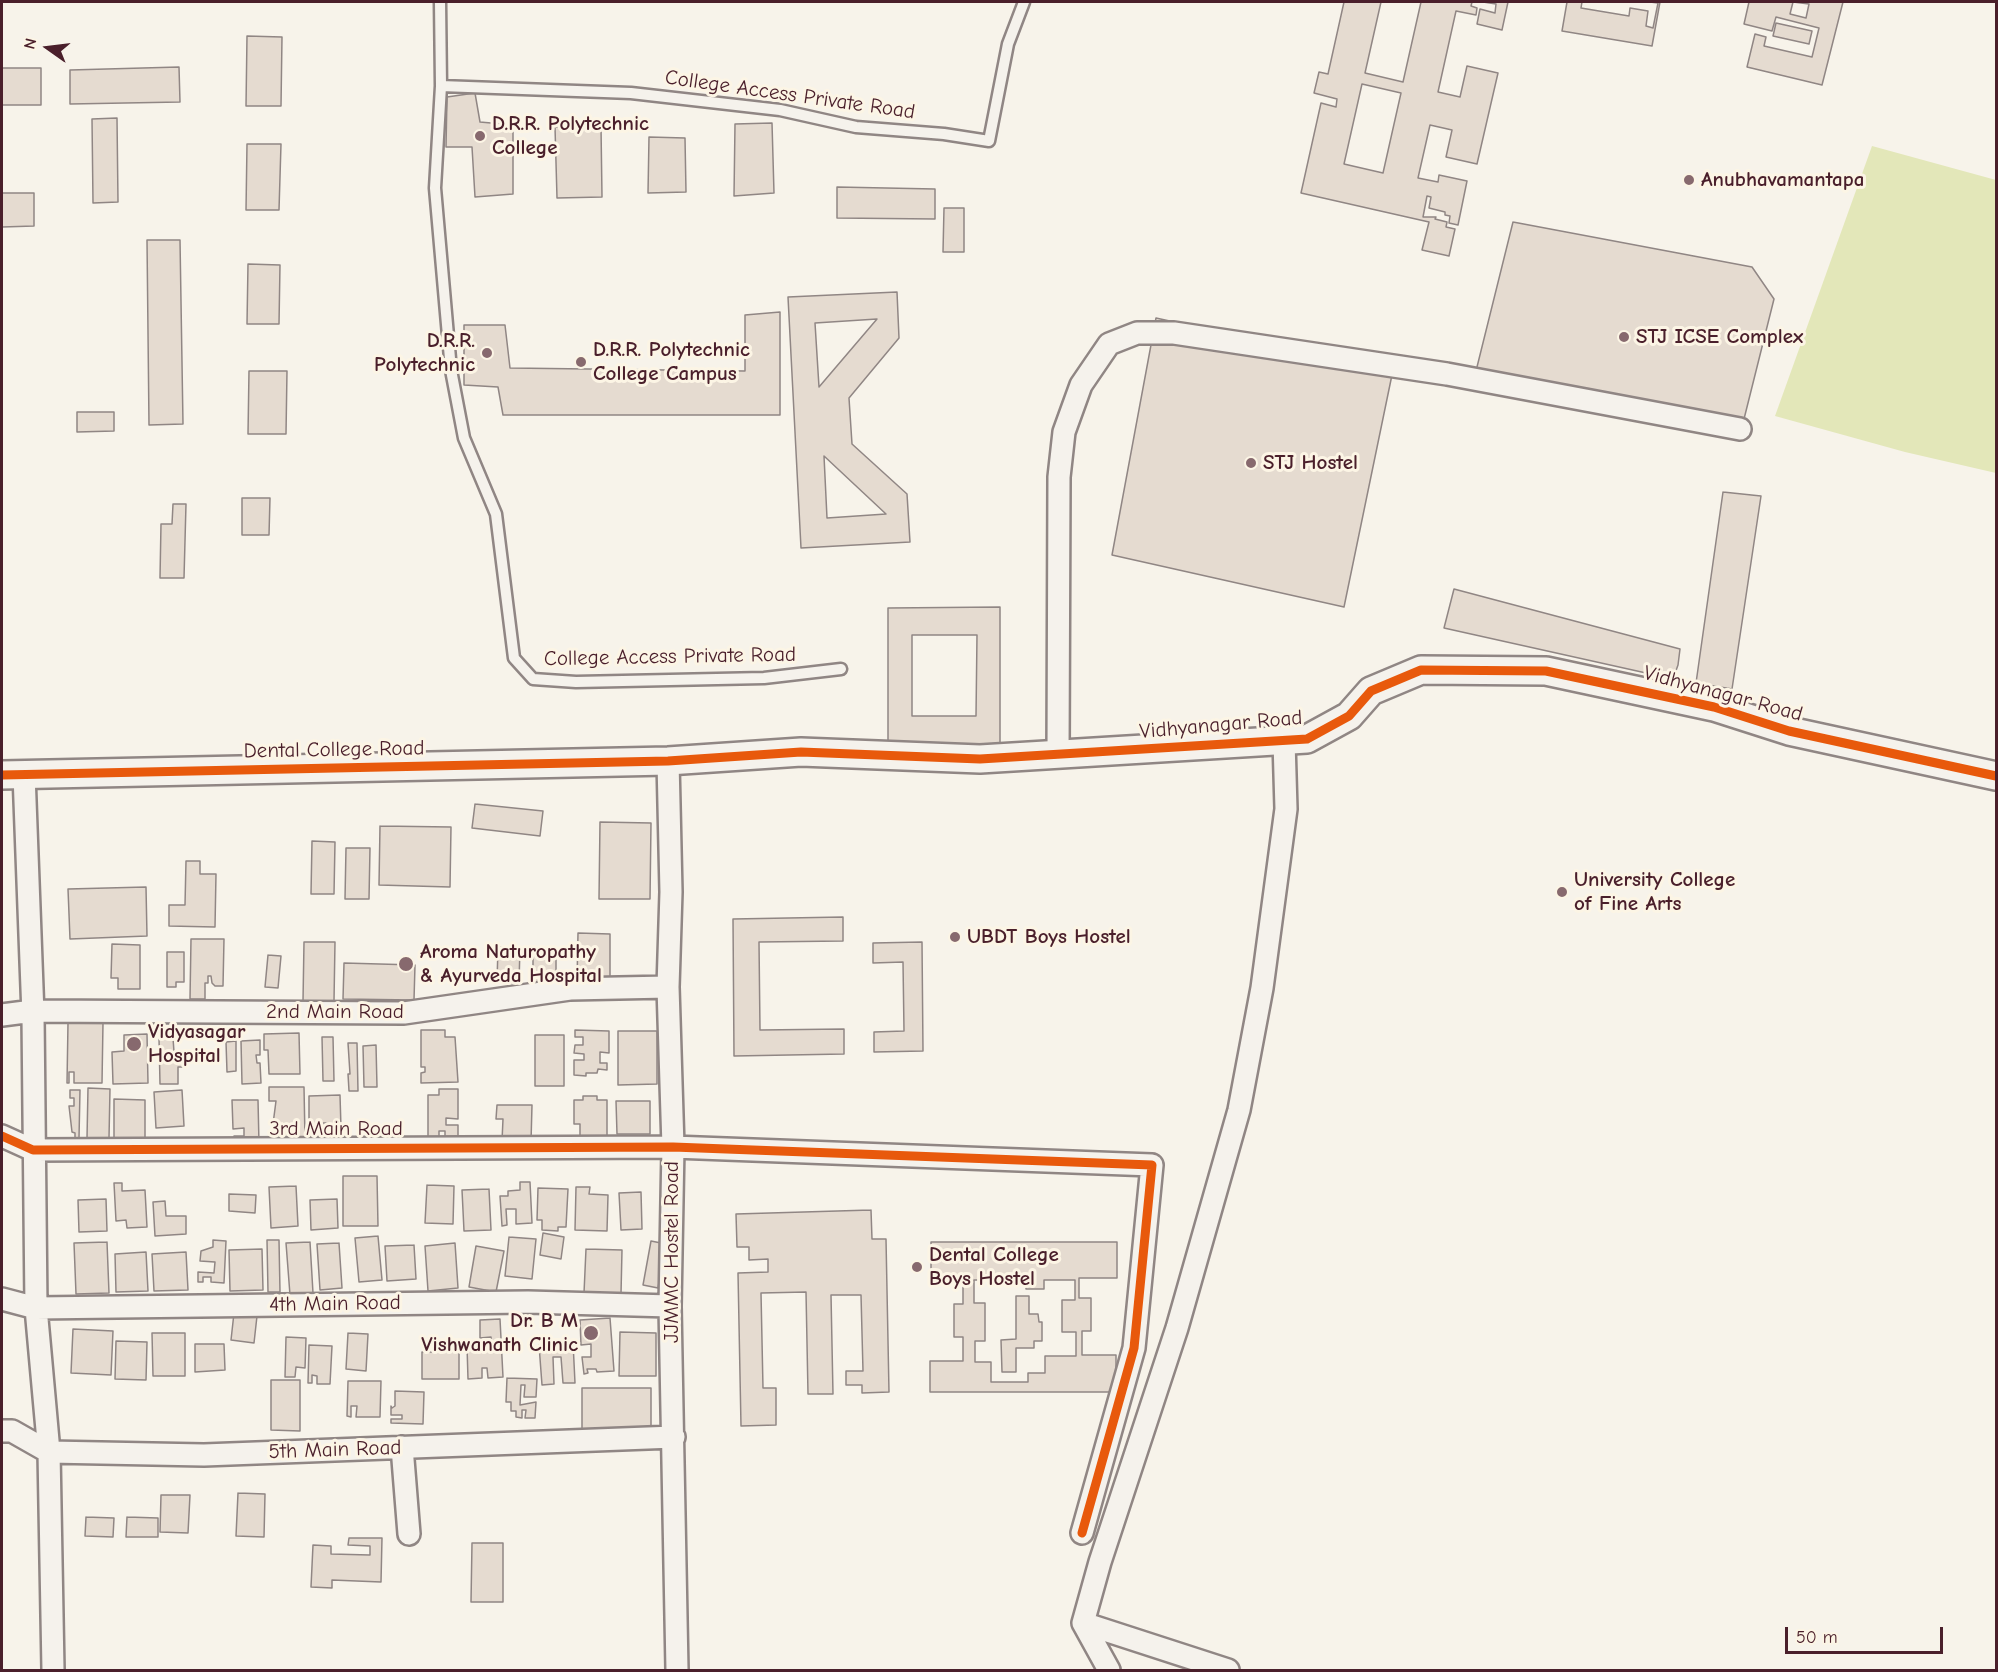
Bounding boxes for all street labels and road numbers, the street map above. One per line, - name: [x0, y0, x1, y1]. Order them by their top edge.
- street label: College Access Private Road: [663, 65, 917, 125]
- street label: College Access Private Road: [544, 642, 796, 672]
- street label: Vidhyanagar Road: [1641, 661, 1805, 727]
- street label: Vidhyanagar Road: [1139, 705, 1303, 745]
- street label: Dental College Road: [243, 736, 425, 764]
- street label: 2nd Main Road: [266, 999, 404, 1025]
- street label: 3rd Main Road: [269, 1116, 403, 1142]
- street label: JJMMC Hostel Road: [659, 1161, 685, 1343]
- street label: 4th Main Road: [269, 1290, 401, 1318]
- street label: 5th Main Road: [268, 1435, 402, 1465]

